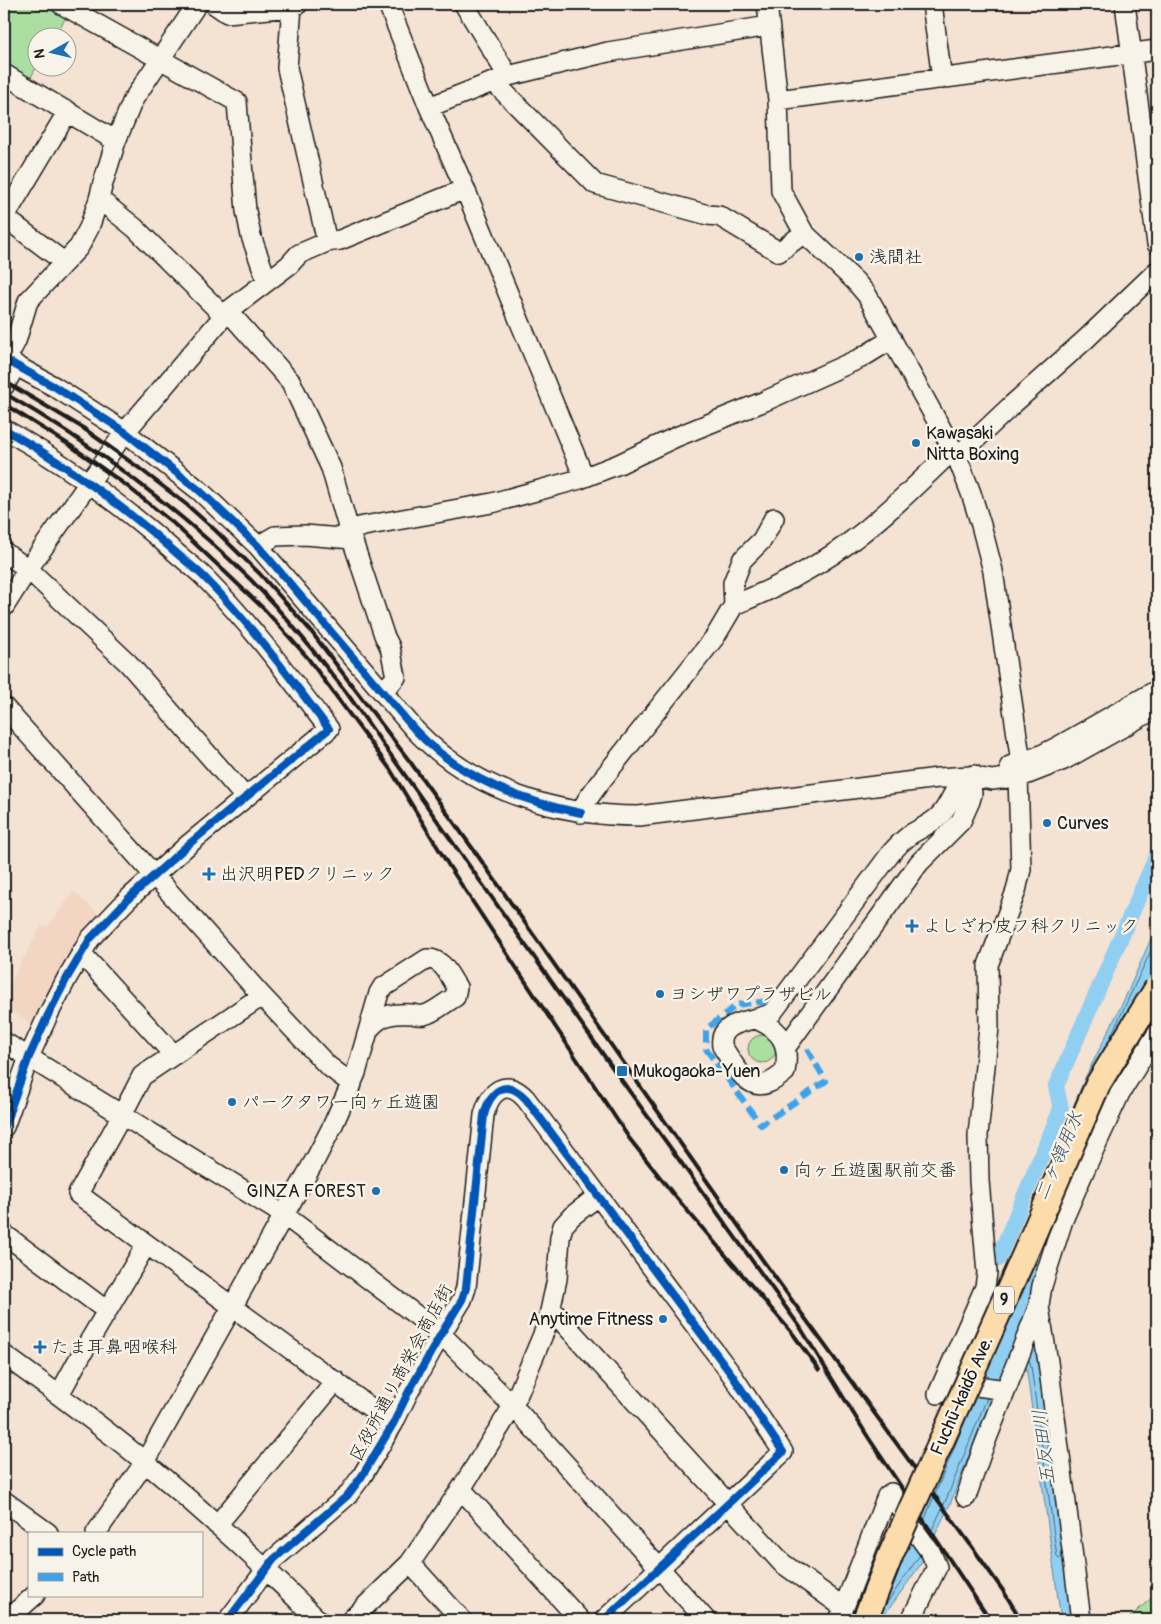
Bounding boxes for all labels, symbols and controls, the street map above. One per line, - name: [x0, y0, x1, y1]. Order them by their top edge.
- north arrow: [28, 28, 78, 78]
- text: N: [31, 48, 49, 60]
- place label: 浅間社: [869, 246, 923, 269]
- marker: 浅間社: [853, 251, 865, 263]
- place label: Kawasaki Nitta Boxing: [926, 422, 1019, 466]
- marker: Kawasaki Nitta Boxing: [910, 437, 922, 449]
- place label: Curves: [1057, 812, 1109, 835]
- marker: Curves: [1041, 817, 1053, 829]
- place label: 出沢明PEDクリニック: [220, 863, 395, 886]
- marker: 出沢明PEDクリニック: [202, 867, 216, 881]
- place label: よしざわ皮フ科クリニック: [923, 915, 1138, 938]
- marker: よしざわ皮フ科クリニック: [905, 919, 919, 933]
- place label: ヨシザワプラザビル: [670, 983, 832, 1006]
- marker: ヨシザワプラザビル: [654, 988, 666, 1000]
- place label: Mukogaoka-Yuen: [633, 1060, 761, 1083]
- marker: Mukogaoka-Yuen: [615, 1064, 629, 1078]
- place label: パークタワー向ヶ丘遊園: [242, 1091, 440, 1114]
- marker: パークタワー向ヶ丘遊園: [226, 1096, 238, 1108]
- water label: 二ヶ領用水: [1029, 1108, 1089, 1204]
- place label: 向ヶ丘遊園駅前交番: [794, 1159, 956, 1182]
- marker: 向ヶ丘遊園駅前交番: [778, 1164, 790, 1176]
- place label: GINZA FOREST: [246, 1180, 366, 1203]
- marker: GINZA FOREST: [370, 1185, 382, 1197]
- street label: 区役所通り商栄会商店街: [344, 1280, 458, 1466]
- road number: 9: [994, 1286, 1014, 1314]
- place label: Anytime Fitness: [529, 1308, 653, 1331]
- marker: Anytime Fitness: [657, 1313, 669, 1325]
- street label: Fuchū-kaidō Ave.: [926, 1333, 998, 1459]
- place label: たま耳鼻咽喉科: [51, 1336, 177, 1359]
- marker: たま耳鼻咽喉科: [33, 1340, 47, 1354]
- water label: 五反田川: [1027, 1408, 1061, 1486]
- legend: [28, 1532, 202, 1596]
- text: Cycle path: [72, 1542, 136, 1561]
- text: Path: [72, 1568, 99, 1587]

